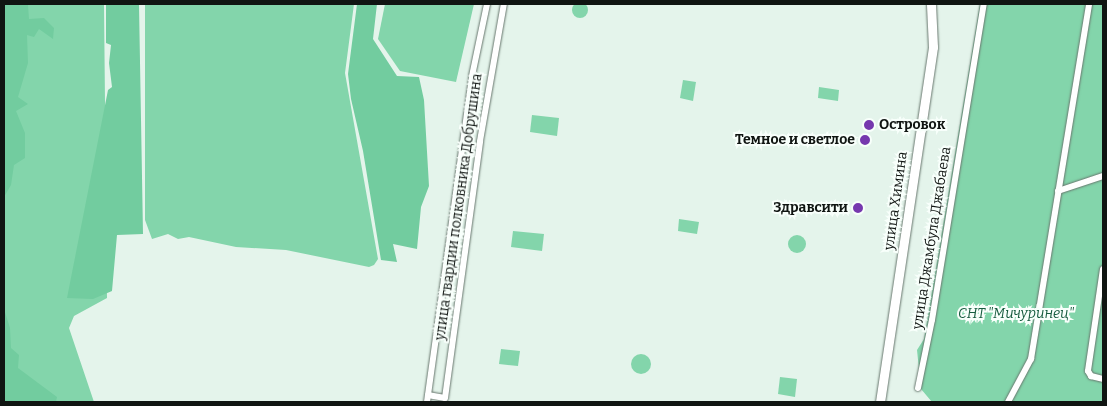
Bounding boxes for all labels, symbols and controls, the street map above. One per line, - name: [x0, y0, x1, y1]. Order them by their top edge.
- street label: улица гвардии полковника Добрушина: [432, 72, 486, 342]
- place label: Островок: [879, 117, 945, 133]
- marker: Островок: [863, 119, 875, 131]
- place label: Темное и светлое: [735, 132, 855, 148]
- marker: Темное и светлое: [859, 134, 871, 146]
- street label: улица Джамбула Джабаева: [909, 145, 955, 331]
- street label: улица Химина: [881, 151, 911, 251]
- place label: Здравсити: [773, 200, 848, 216]
- marker: Здравсити: [852, 202, 864, 214]
- park label: СНТ "Мичуринец": [958, 306, 1074, 322]

